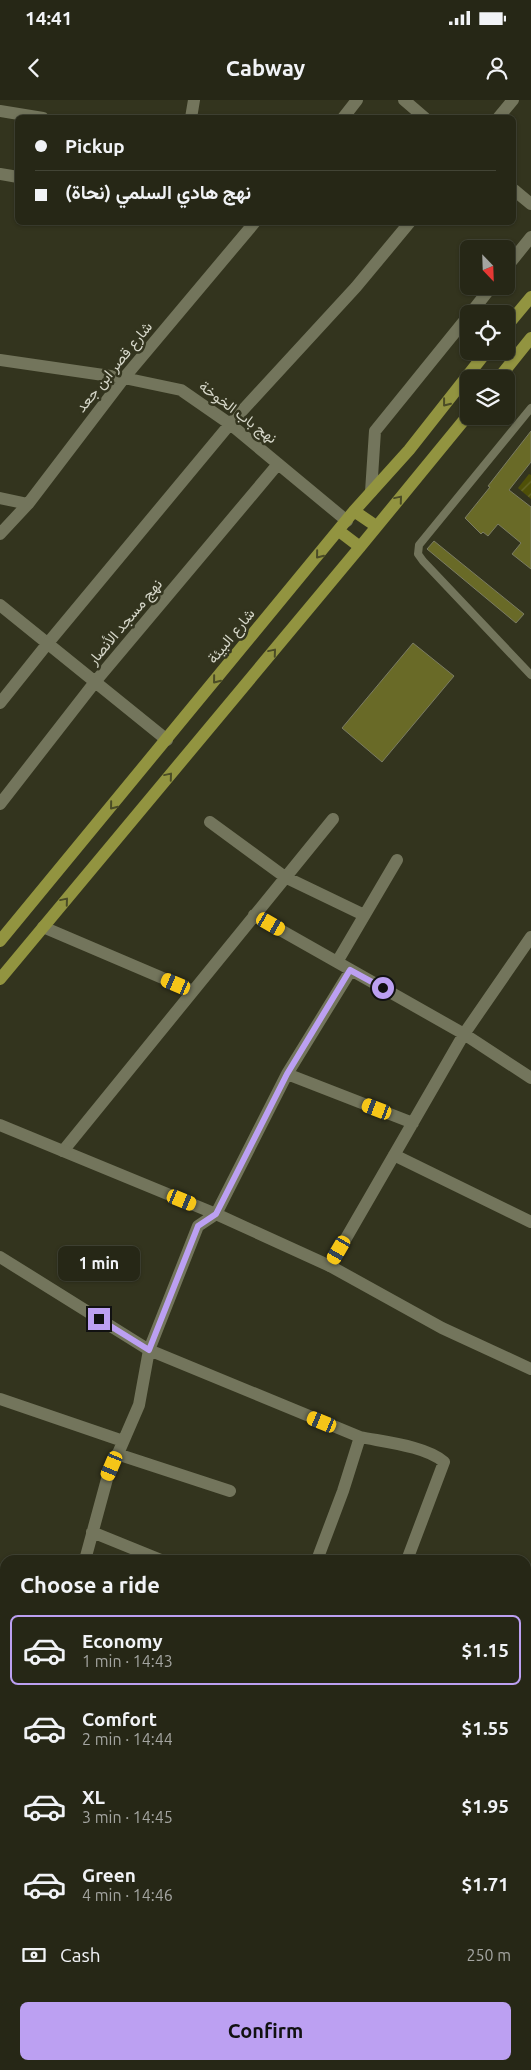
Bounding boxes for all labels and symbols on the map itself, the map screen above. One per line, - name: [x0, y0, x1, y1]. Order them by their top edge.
- north arrow: [460, 240, 515, 295]
- street label: شارع قصر ابن جعد: [72, 318, 158, 417]
- street label: نهج باب الخوخة: [194, 377, 281, 449]
- one-way arrow: [443, 397, 451, 406]
- one-way arrow: [393, 496, 402, 505]
- one-way arrow: [316, 549, 325, 558]
- street label: نهج مسجد الأنصار: [83, 576, 168, 670]
- street label: شارع البيئة: [203, 605, 260, 668]
- one-way arrow: [268, 648, 277, 657]
- one-way arrow: [213, 674, 221, 683]
- one-way arrow: [163, 773, 172, 782]
- one-way arrow: [109, 800, 118, 809]
- one-way arrow: [59, 898, 67, 907]
- car: [254, 910, 287, 938]
- car: [159, 971, 192, 997]
- route start: [372, 977, 394, 999]
- car: [360, 1097, 393, 1121]
- car: [165, 1187, 198, 1213]
- car: [325, 1233, 352, 1267]
- callout: 1 min: [58, 1246, 140, 1282]
- route end: [88, 1308, 110, 1330]
- car: [305, 1409, 338, 1435]
- car: [99, 1449, 124, 1483]

